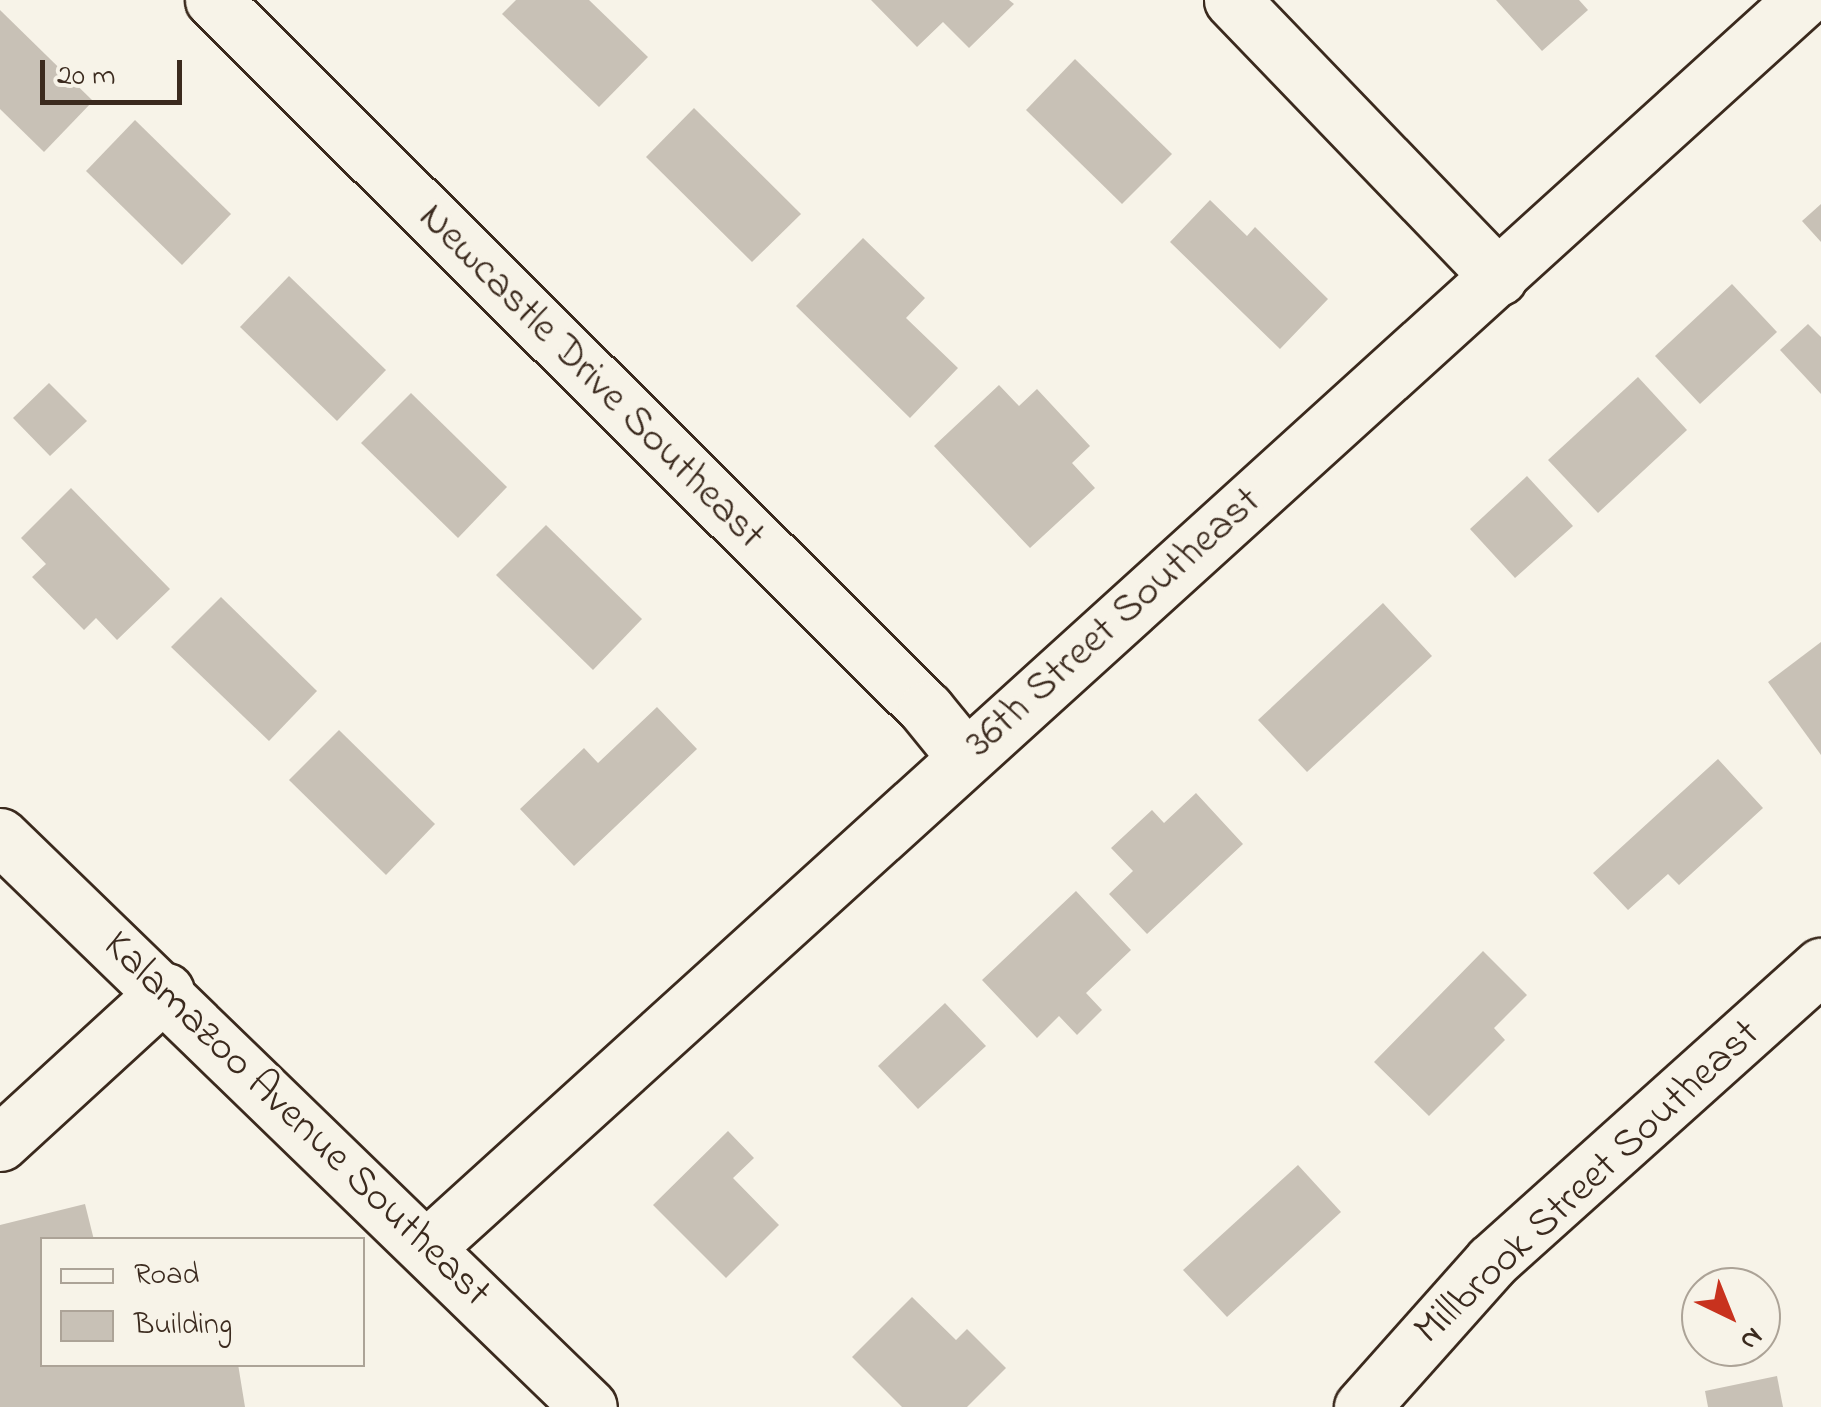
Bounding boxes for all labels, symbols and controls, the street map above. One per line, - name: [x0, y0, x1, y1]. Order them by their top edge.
- scale bar: [45, 40, 188, 102]
- text: 20 m: [57, 55, 116, 99]
- street label: Newcastle Drive Southeast: [407, 193, 775, 561]
- street label: 36th Street Southeast: [956, 477, 1272, 769]
- street label: Kalamazoo Avenue Southeast: [92, 921, 500, 1319]
- street label: Millbrook Street Southeast: [1405, 1010, 1771, 1356]
- legend: [40, 1237, 365, 1367]
- text: Road: [134, 1254, 199, 1298]
- north arrow: [1681, 1267, 1781, 1367]
- text: Building: [134, 1304, 232, 1348]
- text: N: [1730, 1316, 1771, 1359]

